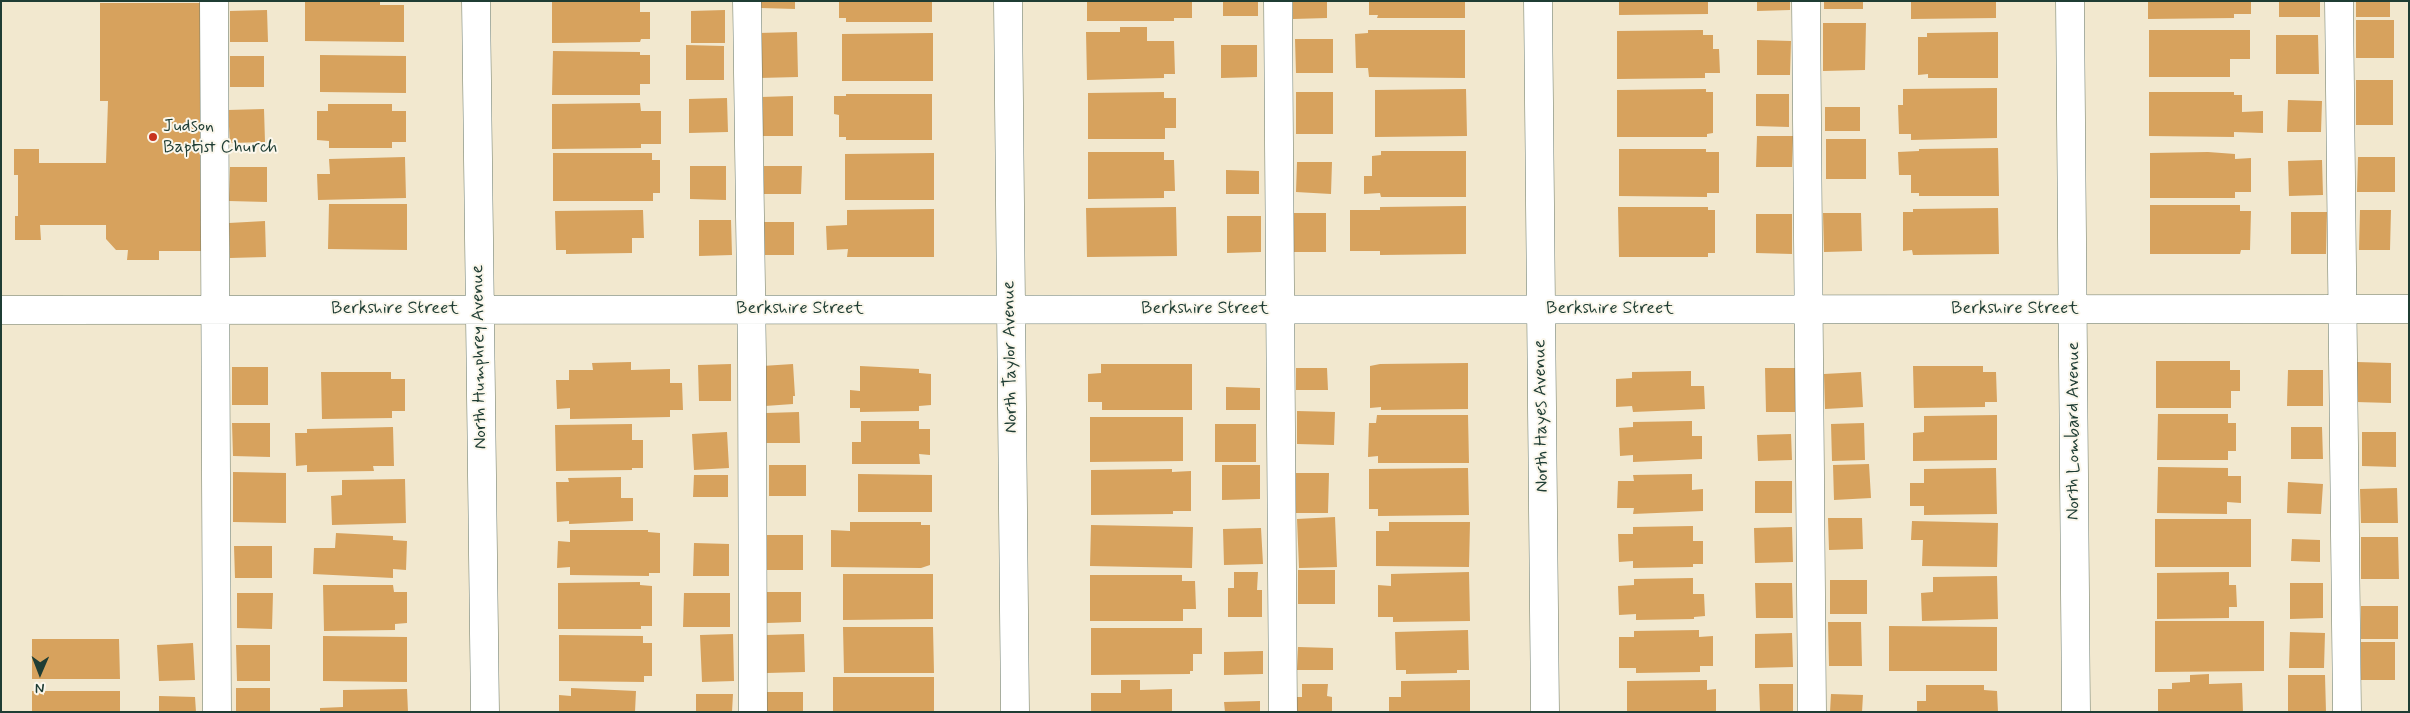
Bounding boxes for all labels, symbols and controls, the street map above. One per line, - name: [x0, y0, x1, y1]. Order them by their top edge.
- place label: Judson Baptist Church: [163, 116, 277, 158]
- marker: Judson Baptist Church: [147, 131, 159, 143]
- street label: North Humphrey Avenue: [468, 265, 492, 449]
- street label: North Taylor Avenue: [999, 280, 1023, 434]
- street label: Berkshire Street: [331, 298, 459, 320]
- street label: Berkshire Street: [736, 298, 864, 320]
- street label: Berkshire Street: [1141, 298, 1269, 320]
- street label: Berkshire Street: [1546, 298, 1674, 320]
- street label: Berkshire Street: [1951, 298, 2079, 320]
- street label: North Hayes Avenue: [1530, 339, 1554, 493]
- street label: North Lombard Avenue: [2063, 342, 2085, 520]
- north arrow: [15, 648, 65, 698]
- text: N: [35, 679, 45, 697]

